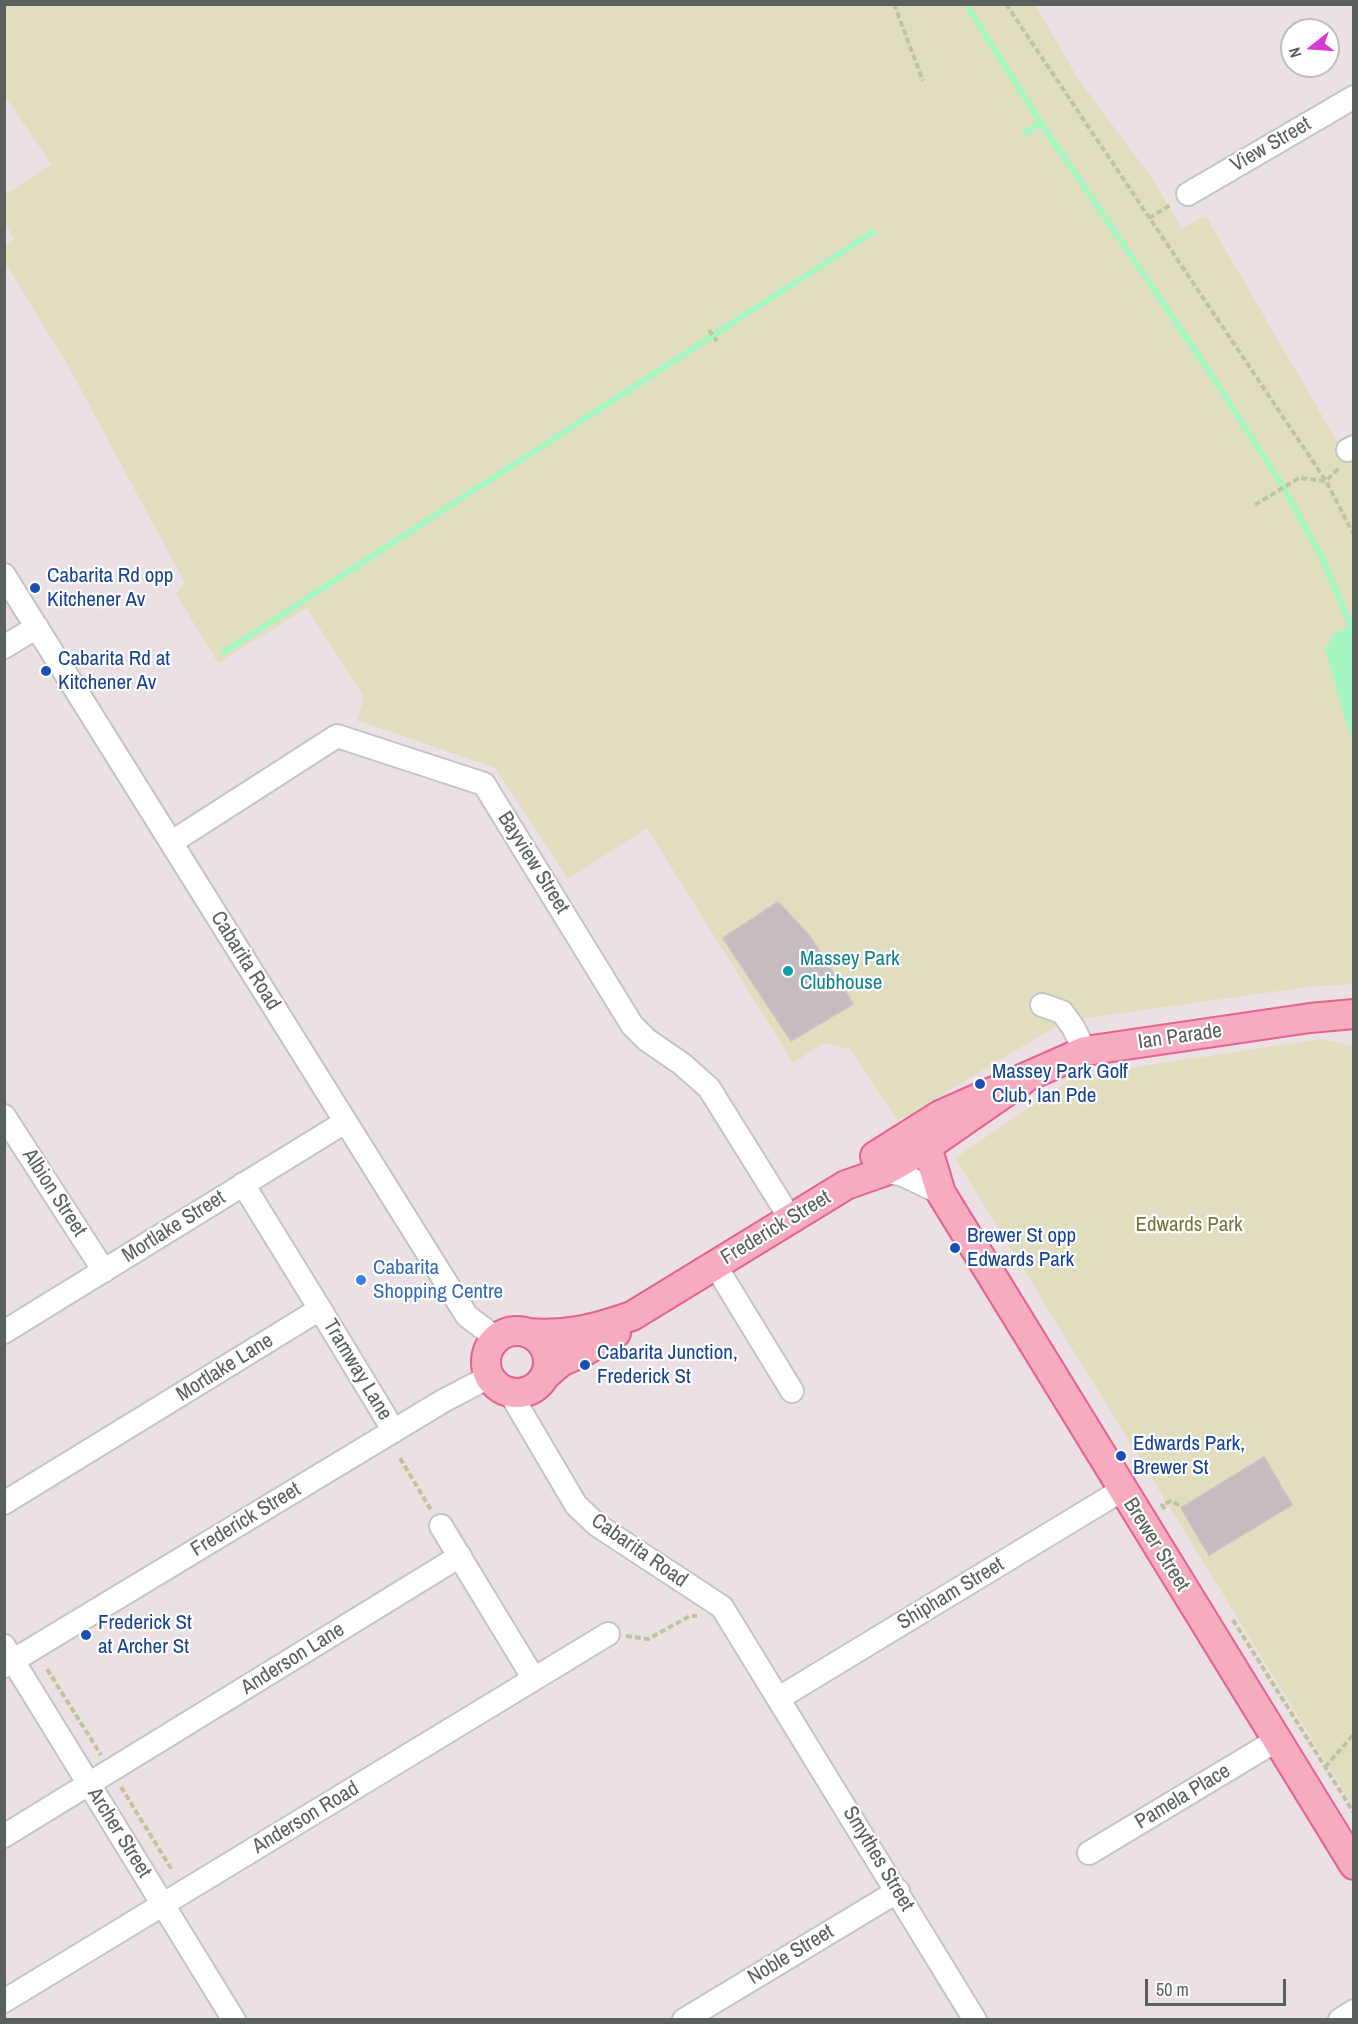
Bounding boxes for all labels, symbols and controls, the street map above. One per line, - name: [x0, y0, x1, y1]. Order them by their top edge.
- north arrow: [1280, 18, 1340, 78]
- text: N: [1283, 45, 1307, 60]
- street label: View Street: [1226, 112, 1316, 178]
- place label: Cabarita Rd opp Kitchener Av: [47, 563, 173, 613]
- marker: Cabarita Rd opp Kitchener Av: [28, 581, 42, 595]
- place label: Cabarita Rd at Kitchener Av: [58, 646, 170, 696]
- marker: Cabarita Rd at Kitchener Av: [39, 664, 53, 678]
- street label: Bayview Street: [492, 807, 574, 919]
- street label: Cabarita Road: [205, 907, 285, 1015]
- place label: Massey Park Clubhouse: [800, 946, 900, 996]
- marker: Massey Park Clubhouse: [781, 964, 795, 978]
- street label: Ian Parade: [1137, 1019, 1223, 1055]
- place label: Massey Park Golf Club, Ian Pde: [992, 1059, 1128, 1109]
- marker: Massey Park Golf Club, Ian Pde: [973, 1077, 987, 1091]
- street label: Albion Street: [16, 1144, 92, 1242]
- street label: Mortlake Street: [118, 1185, 230, 1269]
- street label: Frederick Street: [717, 1185, 835, 1271]
- park label: Edwards Park: [1135, 1212, 1243, 1238]
- place label: Brewer St opp Edwards Park: [967, 1223, 1076, 1273]
- marker: Brewer St opp Edwards Park: [948, 1241, 962, 1255]
- place label: Cabarita Shopping Centre: [373, 1255, 503, 1305]
- marker: Cabarita Shopping Centre: [354, 1273, 368, 1287]
- street label: Tramway Lane: [317, 1315, 397, 1425]
- street label: Mortlake Lane: [172, 1328, 278, 1408]
- place label: Cabarita Junction, Frederick St: [597, 1340, 738, 1390]
- marker: Cabarita Junction, Frederick St: [578, 1358, 592, 1372]
- place label: Edwards Park, Brewer St: [1133, 1431, 1245, 1481]
- marker: Edwards Park, Brewer St: [1114, 1449, 1128, 1463]
- street label: Frederick Street: [187, 1477, 305, 1563]
- street label: Brewer Street: [1117, 1494, 1195, 1596]
- street label: Cabarita Road: [586, 1509, 692, 1593]
- street label: Shipham Street: [893, 1552, 1009, 1636]
- place label: Frederick St at Archer St: [98, 1610, 192, 1660]
- street label: Anderson Lane: [237, 1617, 349, 1701]
- marker: Frederick St at Archer St: [79, 1628, 93, 1642]
- street label: Pamela Place: [1131, 1759, 1235, 1835]
- street label: Anderson Road: [248, 1776, 364, 1860]
- street label: Archer Street: [81, 1783, 157, 1883]
- street label: Smythes Street: [837, 1802, 919, 1916]
- street label: Noble Street: [743, 1920, 839, 1990]
- scale bar: [1148, 1967, 1289, 2005]
- text: 50 m: [1156, 1977, 1189, 2002]

